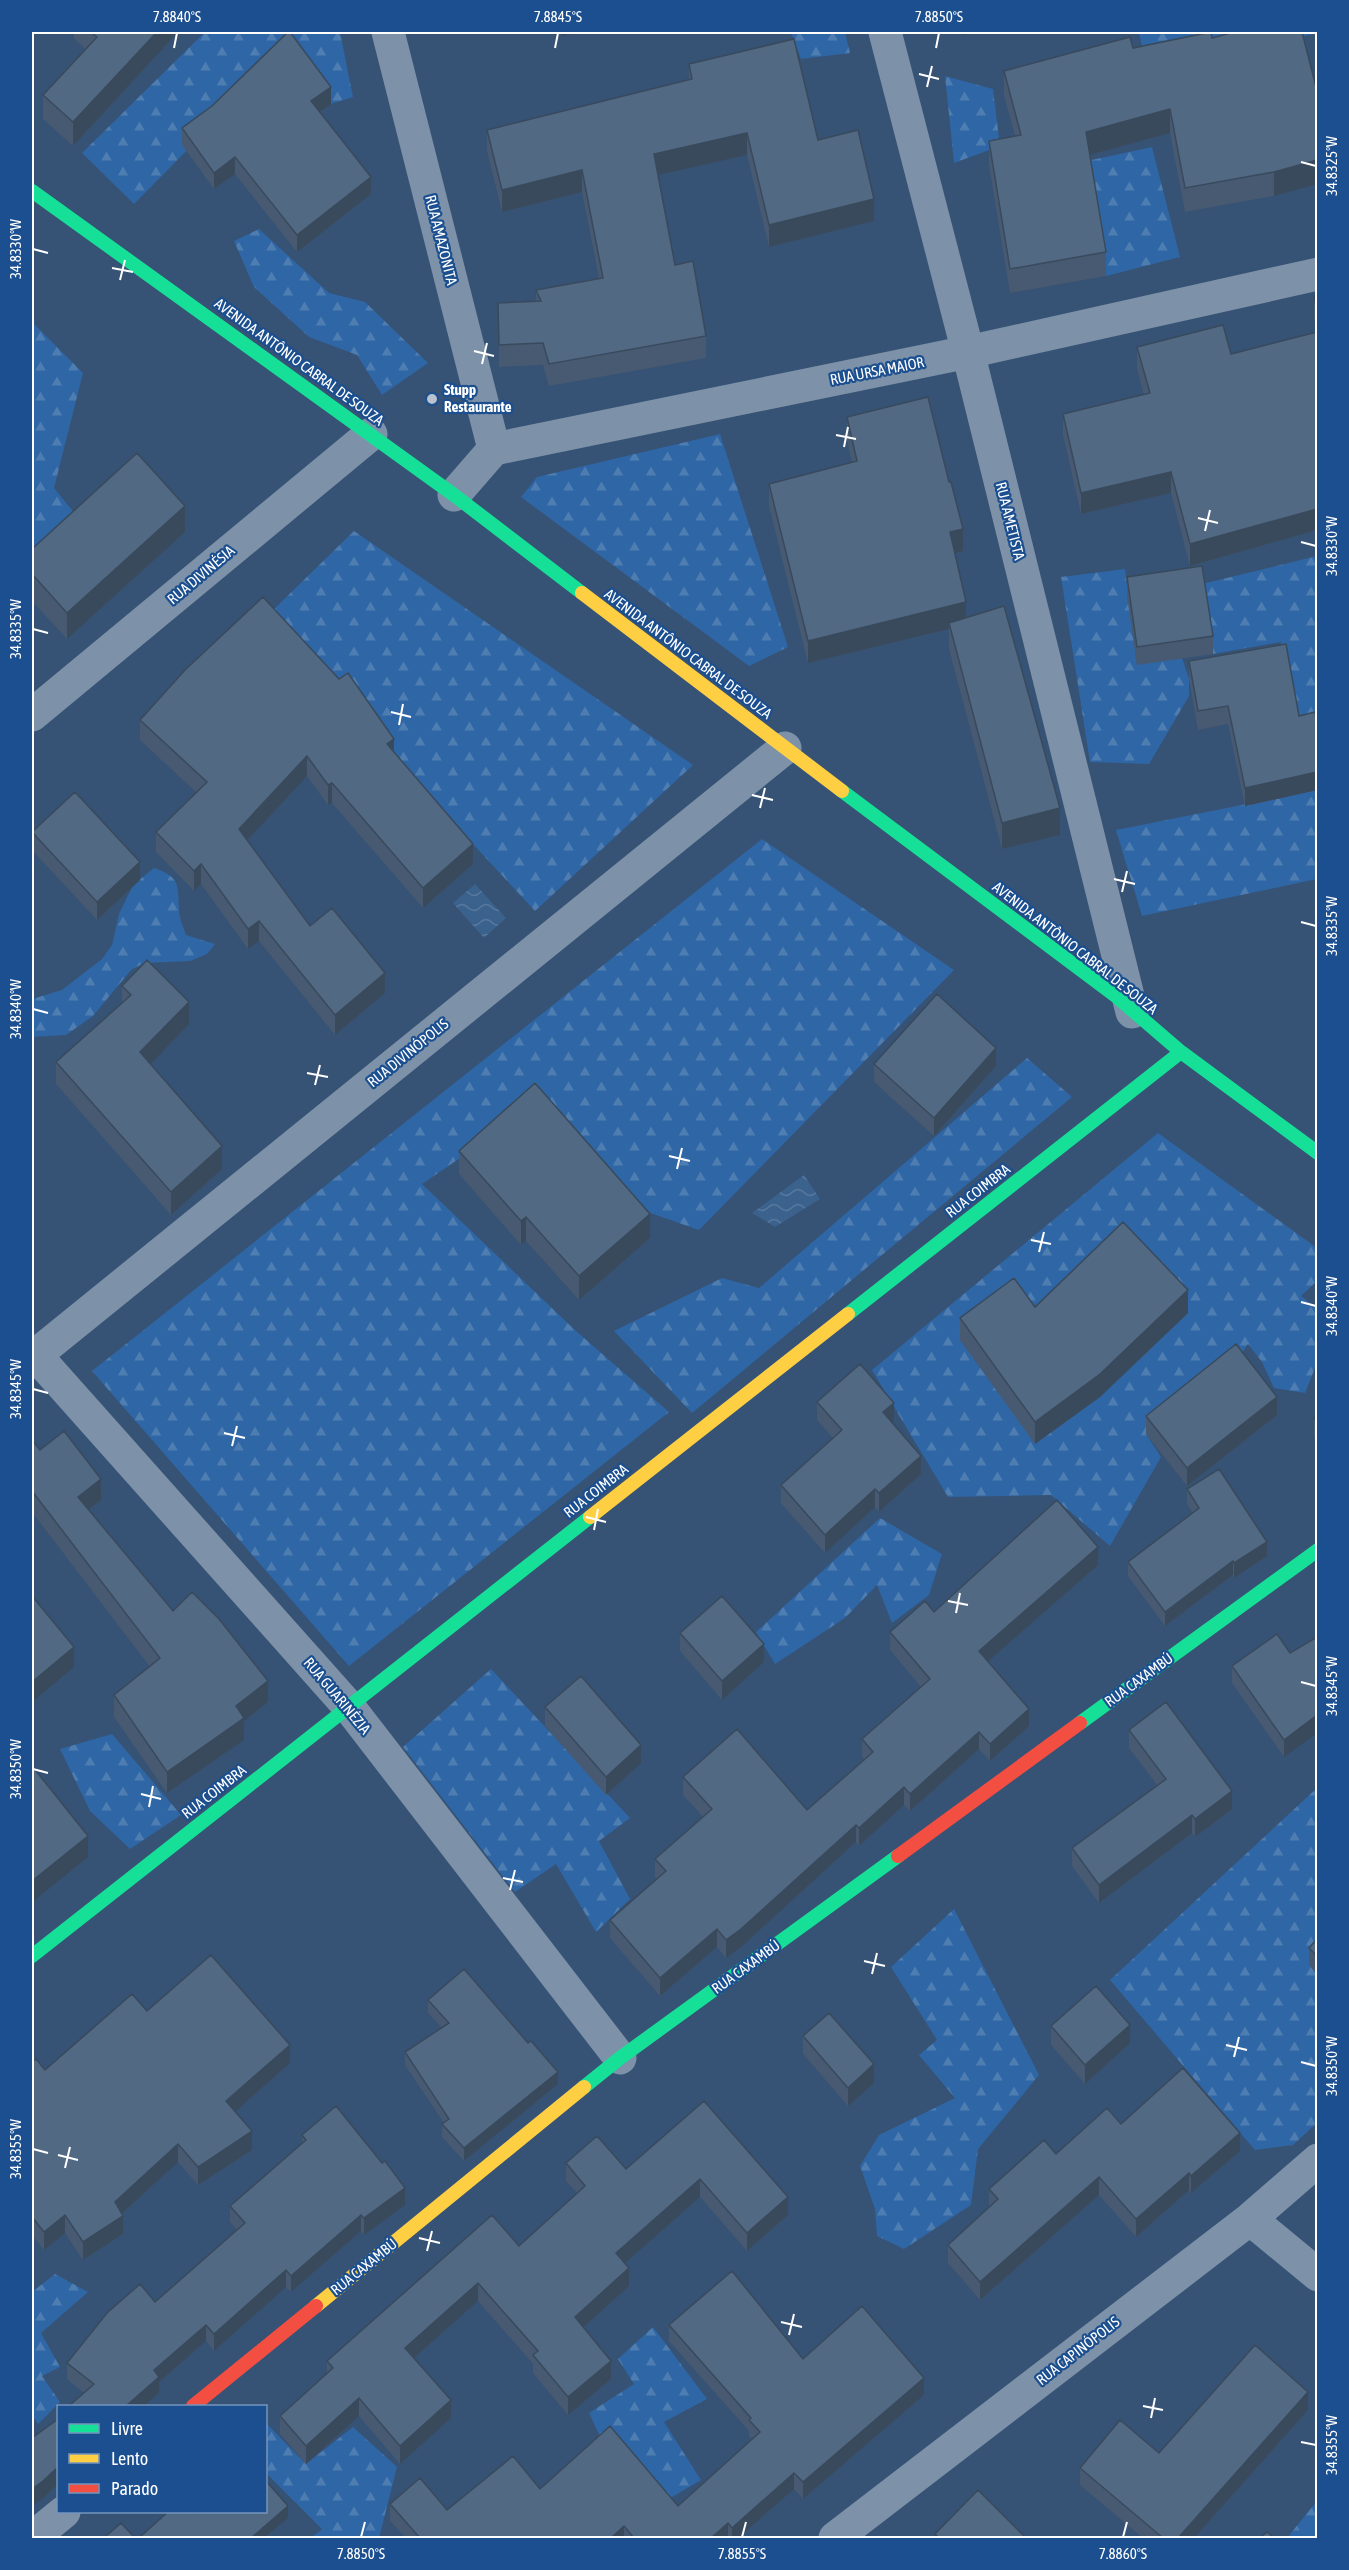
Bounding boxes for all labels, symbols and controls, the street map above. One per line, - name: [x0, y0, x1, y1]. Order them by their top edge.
- text: 7.8840°S: [153, 8, 201, 25]
- text: 7.8845°S: [534, 8, 582, 25]
- text: 7.8850°S: [915, 8, 963, 25]
- text: 34.8325°W: [1323, 136, 1340, 196]
- street label: RUA AMAZONITA: [422, 193, 461, 287]
- text: 34.8330°W: [7, 219, 24, 279]
- street label: AVENIDA ANTÔNIO CABRAL DE SOUZA: [211, 295, 388, 429]
- street label: RUA URSA MAIOR: [829, 353, 926, 388]
- place label: Stupp Restaurante: [444, 381, 512, 415]
- marker: Stupp Restaurante: [425, 392, 439, 406]
- street label: RUA AMETISTA: [993, 480, 1029, 562]
- text: 34.8330°W: [1323, 516, 1340, 576]
- street label: RUA DIVINÉSIA: [164, 541, 238, 607]
- street label: AVENIDA ANTÔNIO CABRAL DE SOUZA: [601, 585, 776, 722]
- text: 34.8335°W: [7, 599, 24, 659]
- street label: AVENIDA ANTÔNIO CABRAL DE SOUZA: [989, 878, 1162, 1018]
- text: 34.8335°W: [1323, 896, 1340, 956]
- text: 34.8340°W: [7, 979, 24, 1039]
- street label: RUA DIVINÓPOLIS: [364, 1015, 451, 1090]
- street label: RUA COIMBRA: [942, 1160, 1014, 1221]
- text: 34.8340°W: [1323, 1276, 1340, 1336]
- text: 34.8345°W: [7, 1359, 24, 1419]
- street label: RUA COIMBRA: [560, 1460, 632, 1521]
- street label: RUA CAXAMBÚ: [1101, 1649, 1176, 1710]
- street label: RUA GUARINÉZIA: [301, 1654, 375, 1738]
- text: 34.8345°W: [1323, 1656, 1340, 1716]
- text: 34.8350°W: [7, 1739, 24, 1799]
- street label: RUA COIMBRA: [178, 1761, 250, 1822]
- street label: RUA CAXAMBÚ: [708, 1936, 783, 1997]
- text: 34.8350°W: [1323, 2036, 1340, 2096]
- text: 34.8355°W: [7, 2119, 24, 2179]
- street label: RUA CAXAMBÚ: [327, 2235, 400, 2298]
- street label: RUA CAPINÓPOLIS: [1033, 2313, 1123, 2388]
- legend: [57, 2405, 267, 2513]
- text: 34.8355°W: [1323, 2415, 1340, 2475]
- text: Livre: [111, 2418, 143, 2439]
- text: Lento: [111, 2448, 148, 2469]
- text: Parado: [111, 2478, 158, 2499]
- text: 7.8850°S: [337, 2545, 385, 2562]
- text: 7.8855°S: [718, 2545, 766, 2562]
- text: 7.8860°S: [1099, 2545, 1147, 2562]

